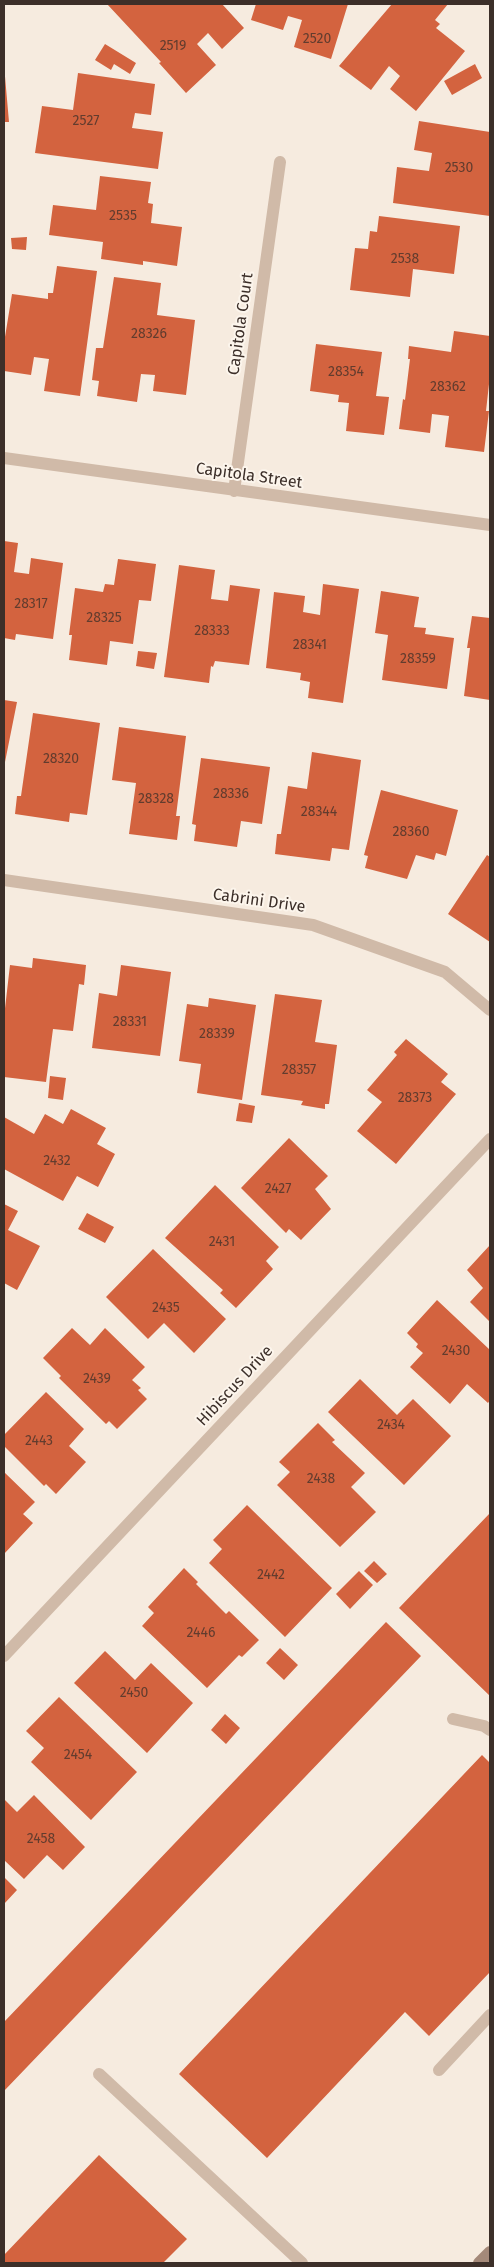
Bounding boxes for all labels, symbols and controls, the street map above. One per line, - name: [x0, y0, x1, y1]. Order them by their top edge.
- house number: 2520: [303, 31, 331, 47]
- house number: 2519: [160, 38, 186, 54]
- house number: 2527: [73, 113, 99, 129]
- house number: 2530: [445, 160, 473, 176]
- house number: 2535: [109, 208, 137, 224]
- house number: 2538: [391, 251, 419, 267]
- street label: Capitola Court: [224, 272, 258, 376]
- house number: 28326: [131, 326, 167, 342]
- house number: 28354: [328, 364, 364, 380]
- house number: 28362: [430, 379, 466, 395]
- street label: Capitola Street: [195, 459, 303, 493]
- house number: 28317: [14, 596, 48, 612]
- house number: 28325: [86, 610, 122, 626]
- house number: 28333: [194, 623, 230, 639]
- house number: 28341: [293, 637, 327, 653]
- house number: 28359: [400, 651, 436, 667]
- house number: 28320: [43, 751, 79, 767]
- house number: 28336: [213, 786, 249, 802]
- house number: 28328: [138, 791, 174, 807]
- house number: 28344: [301, 804, 337, 820]
- house number: 28360: [393, 824, 429, 840]
- street label: Cabrini Drive: [211, 885, 307, 917]
- house number: 28331: [113, 1014, 147, 1030]
- house number: 28339: [199, 1026, 235, 1042]
- house number: 28357: [282, 1062, 316, 1078]
- house number: 28373: [398, 1090, 432, 1106]
- house number: 2432: [43, 1153, 71, 1169]
- house number: 2427: [265, 1181, 291, 1197]
- house number: 2431: [209, 1234, 235, 1250]
- house number: 2435: [152, 1300, 180, 1316]
- street label: Hibiscus Drive: [193, 1342, 277, 1430]
- house number: 2430: [442, 1343, 470, 1359]
- house number: 2439: [83, 1371, 111, 1387]
- house number: 2434: [377, 1417, 405, 1433]
- house number: 2443: [25, 1433, 53, 1449]
- house number: 2438: [307, 1471, 335, 1487]
- house number: 2442: [257, 1567, 285, 1583]
- house number: 2446: [187, 1625, 215, 1641]
- house number: 2450: [120, 1685, 148, 1701]
- house number: 2454: [64, 1747, 92, 1763]
- house number: 2458: [27, 1831, 55, 1847]

